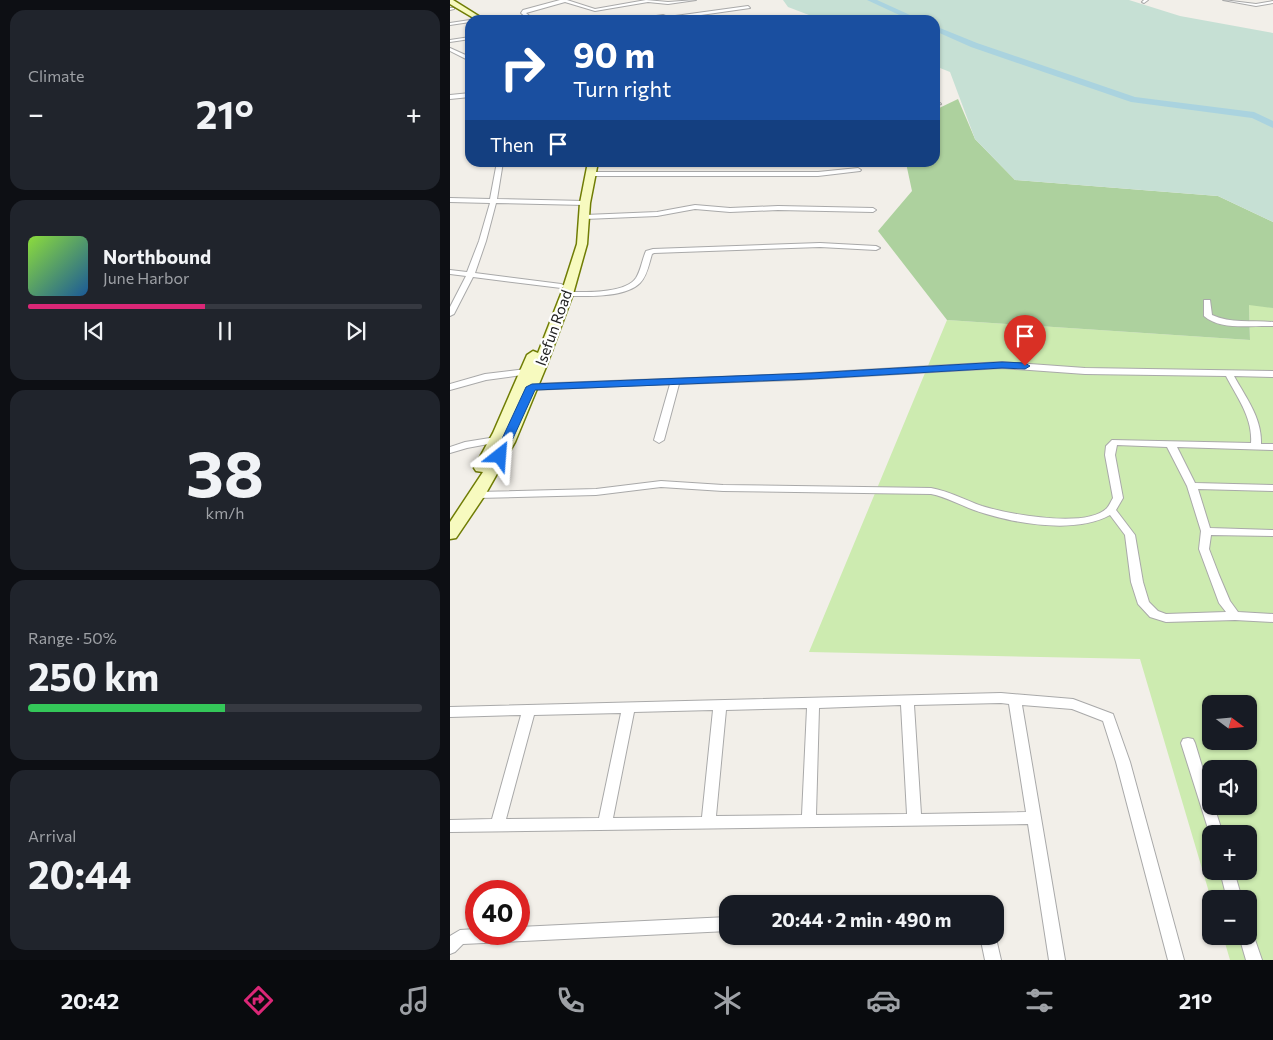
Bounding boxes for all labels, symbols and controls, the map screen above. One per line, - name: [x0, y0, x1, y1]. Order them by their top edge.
- text: 90 m: [573, 32, 655, 75]
- icon: right: [490, 35, 555, 100]
- text: Climate: [28, 66, 84, 85]
- text: Turn right: [573, 75, 671, 102]
- text: 21°: [196, 90, 254, 137]
- text: −: [28, 96, 44, 130]
- text: +: [406, 96, 422, 130]
- icon: arrive: [544, 130, 572, 158]
- text: Then: [490, 133, 534, 156]
- text: Northbound: [103, 245, 211, 268]
- text: June Harbor: [103, 268, 189, 287]
- street label: Isefun Road: [531, 287, 575, 368]
- pin: [1004, 315, 1046, 366]
- icon: previous: [80, 317, 108, 345]
- icon: pause: [211, 317, 239, 345]
- icon: next: [342, 317, 370, 345]
- icon: arrive: [1011, 322, 1039, 350]
- position arrow: [473, 429, 525, 481]
- text: 38: [186, 431, 264, 510]
- text: km/h: [206, 503, 244, 522]
- text: Range · 50%: [28, 628, 117, 647]
- text: 250 km: [28, 652, 159, 699]
- north arrow: [1202, 695, 1258, 750]
- map controls: [1202, 695, 1257, 945]
- button: sound: [1202, 760, 1257, 815]
- button: +: [1202, 825, 1257, 880]
- text: Arrival: [28, 826, 76, 845]
- text: 20:44: [28, 850, 131, 897]
- speed limit sign: 40: [465, 880, 530, 945]
- button: −: [1202, 890, 1257, 945]
- text: 20:44 · 2 min · 490 m: [772, 908, 951, 931]
- icon: directions: [241, 983, 276, 1018]
- icon: music: [397, 983, 432, 1018]
- icon: phone: [553, 983, 588, 1018]
- icon: climate: [710, 983, 745, 1018]
- icon: car: [866, 983, 901, 1018]
- icon: filters: [1022, 983, 1057, 1018]
- text: 20:42: [61, 987, 119, 1014]
- text: 21°: [1179, 987, 1212, 1014]

